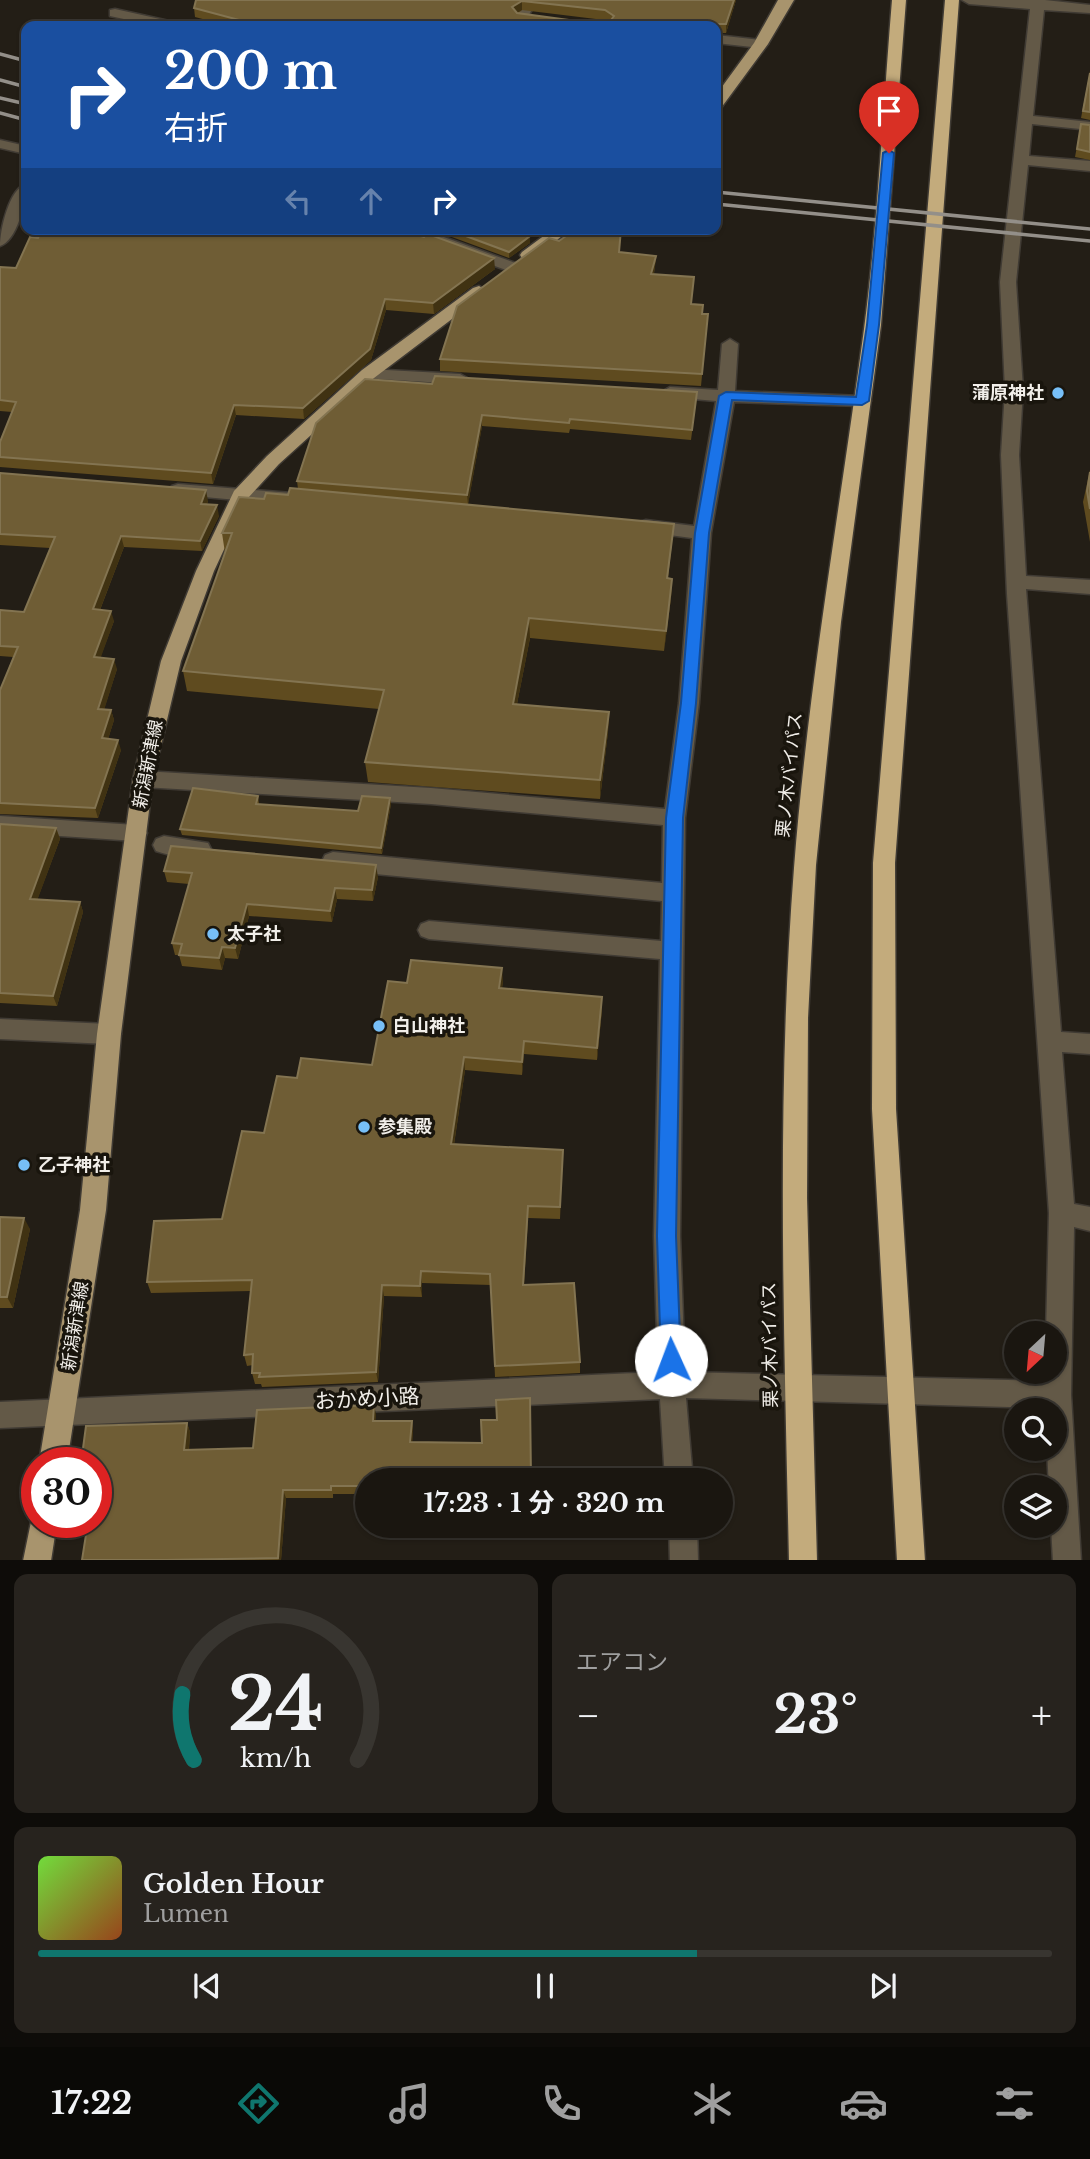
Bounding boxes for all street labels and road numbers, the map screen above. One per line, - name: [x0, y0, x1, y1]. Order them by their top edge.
- street label: 栗ノ木バイパス: [771, 711, 807, 839]
- street label: 新潟新津線: [129, 718, 167, 810]
- street label: 新潟新津線: [57, 1280, 93, 1372]
- street label: 栗ノ木バイパス: [758, 1282, 782, 1408]
- street label: おかめ小路: [314, 1383, 420, 1415]

